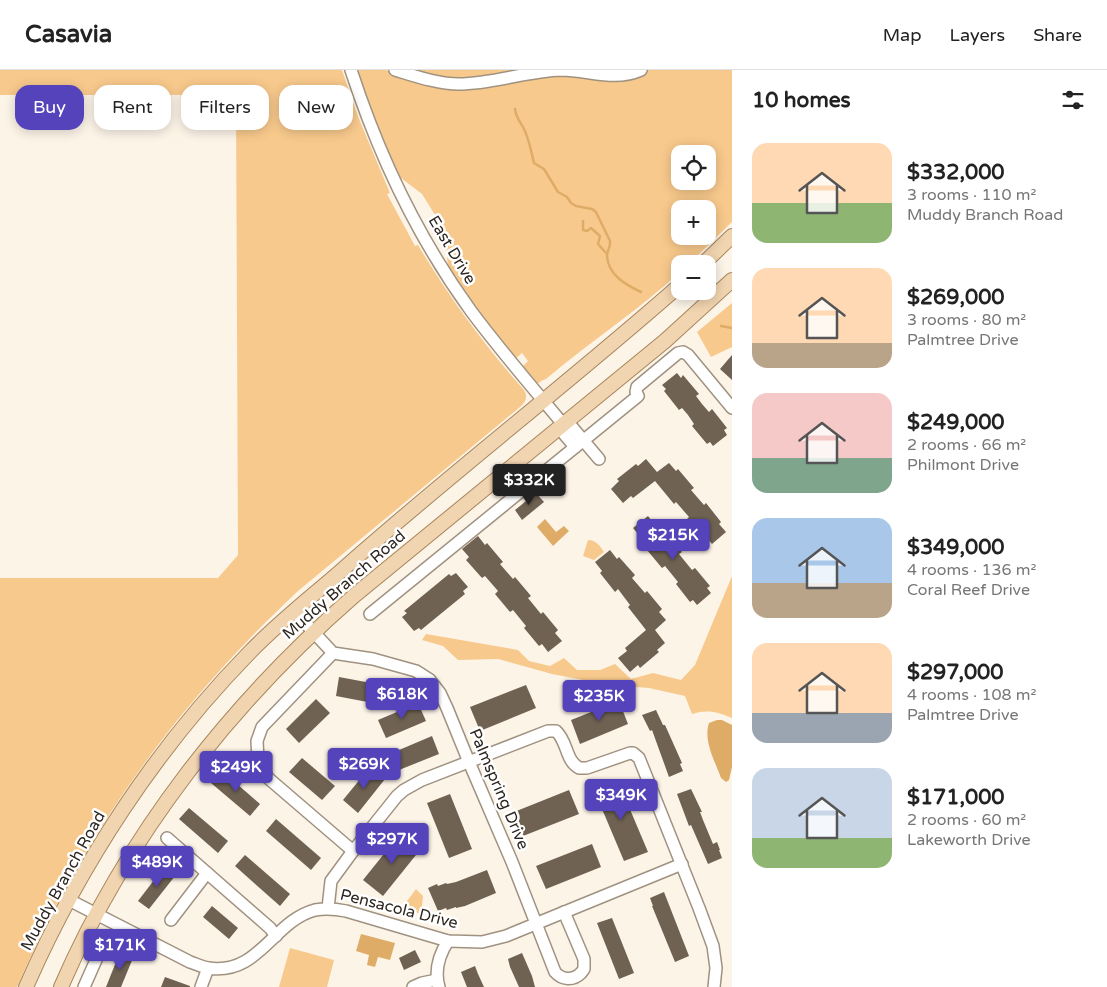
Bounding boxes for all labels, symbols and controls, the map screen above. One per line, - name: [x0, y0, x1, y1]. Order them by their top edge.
- text: Casavia: [25, 20, 112, 49]
- text: Map: [883, 24, 922, 46]
- text: Layers: [950, 24, 1005, 46]
- text: Share: [1033, 24, 1082, 46]
- chip: Buy: [15, 85, 84, 130]
- chip: Rent: [94, 85, 171, 130]
- chip: Filters: [181, 85, 269, 130]
- chip: New: [279, 85, 353, 130]
- icon: filters: [1059, 86, 1087, 114]
- text: 10 homes: [752, 88, 851, 113]
- map controls: [671, 145, 716, 300]
- button: locate: [671, 145, 716, 190]
- text: $332,000: [907, 160, 1005, 185]
- icon: home: [792, 163, 852, 223]
- text: 3 rooms · 110 m²: [907, 185, 1036, 205]
- button: +: [671, 200, 716, 245]
- text: Muddy Branch Road: [907, 205, 1063, 225]
- street label: East Drive: [424, 212, 480, 288]
- button: −: [671, 255, 716, 300]
- text: $269,000: [907, 285, 1005, 310]
- icon: home: [792, 288, 852, 348]
- text: 3 rooms · 80 m²: [907, 310, 1026, 330]
- text: Palmtree Drive: [907, 330, 1019, 350]
- text: $249,000: [907, 410, 1005, 435]
- icon: home: [792, 413, 852, 473]
- text: 2 rooms · 66 m²: [907, 435, 1026, 455]
- text: Philmont Drive: [907, 455, 1019, 475]
- pin: $332K: [494, 464, 564, 506]
- text: $332K: [504, 470, 554, 490]
- pin: $215K: [638, 518, 708, 561]
- text: $215K: [648, 525, 698, 545]
- street label: Muddy Branch Road: [278, 526, 410, 644]
- text: $349,000: [907, 535, 1005, 560]
- icon: home: [792, 538, 852, 598]
- text: 4 rooms · 136 m²: [907, 560, 1036, 580]
- text: Coral Reef Drive: [907, 580, 1030, 600]
- text: $297,000: [907, 660, 1003, 685]
- icon: home: [792, 663, 852, 723]
- pin: $618K: [367, 678, 437, 720]
- pin: $235K: [564, 680, 634, 722]
- text: $618K: [377, 684, 427, 704]
- text: 4 rooms · 108 m²: [907, 685, 1036, 705]
- text: $235K: [574, 686, 624, 706]
- text: Palmtree Drive: [907, 705, 1019, 725]
- street label: Palmspring Drive: [465, 726, 533, 852]
- pin: $269K: [329, 748, 399, 790]
- pin: $249K: [201, 750, 271, 793]
- text: $269K: [339, 754, 389, 774]
- text: $249K: [211, 757, 261, 777]
- pin: $349K: [586, 778, 656, 821]
- text: $349K: [596, 785, 646, 805]
- text: $171,000: [907, 785, 1005, 810]
- icon: home: [792, 788, 852, 848]
- street label: Muddy Branch Road: [16, 808, 110, 954]
- text: 2 rooms · 60 m²: [907, 810, 1026, 830]
- pin: $297K: [357, 822, 427, 865]
- text: $297K: [367, 829, 417, 849]
- text: Lakeworth Drive: [907, 830, 1031, 850]
- pin: $489K: [122, 846, 192, 888]
- text: $489K: [132, 852, 182, 872]
- street label: Pensacola Drive: [338, 885, 460, 933]
- pin: $171K: [85, 928, 155, 971]
- text: $171K: [95, 935, 145, 955]

